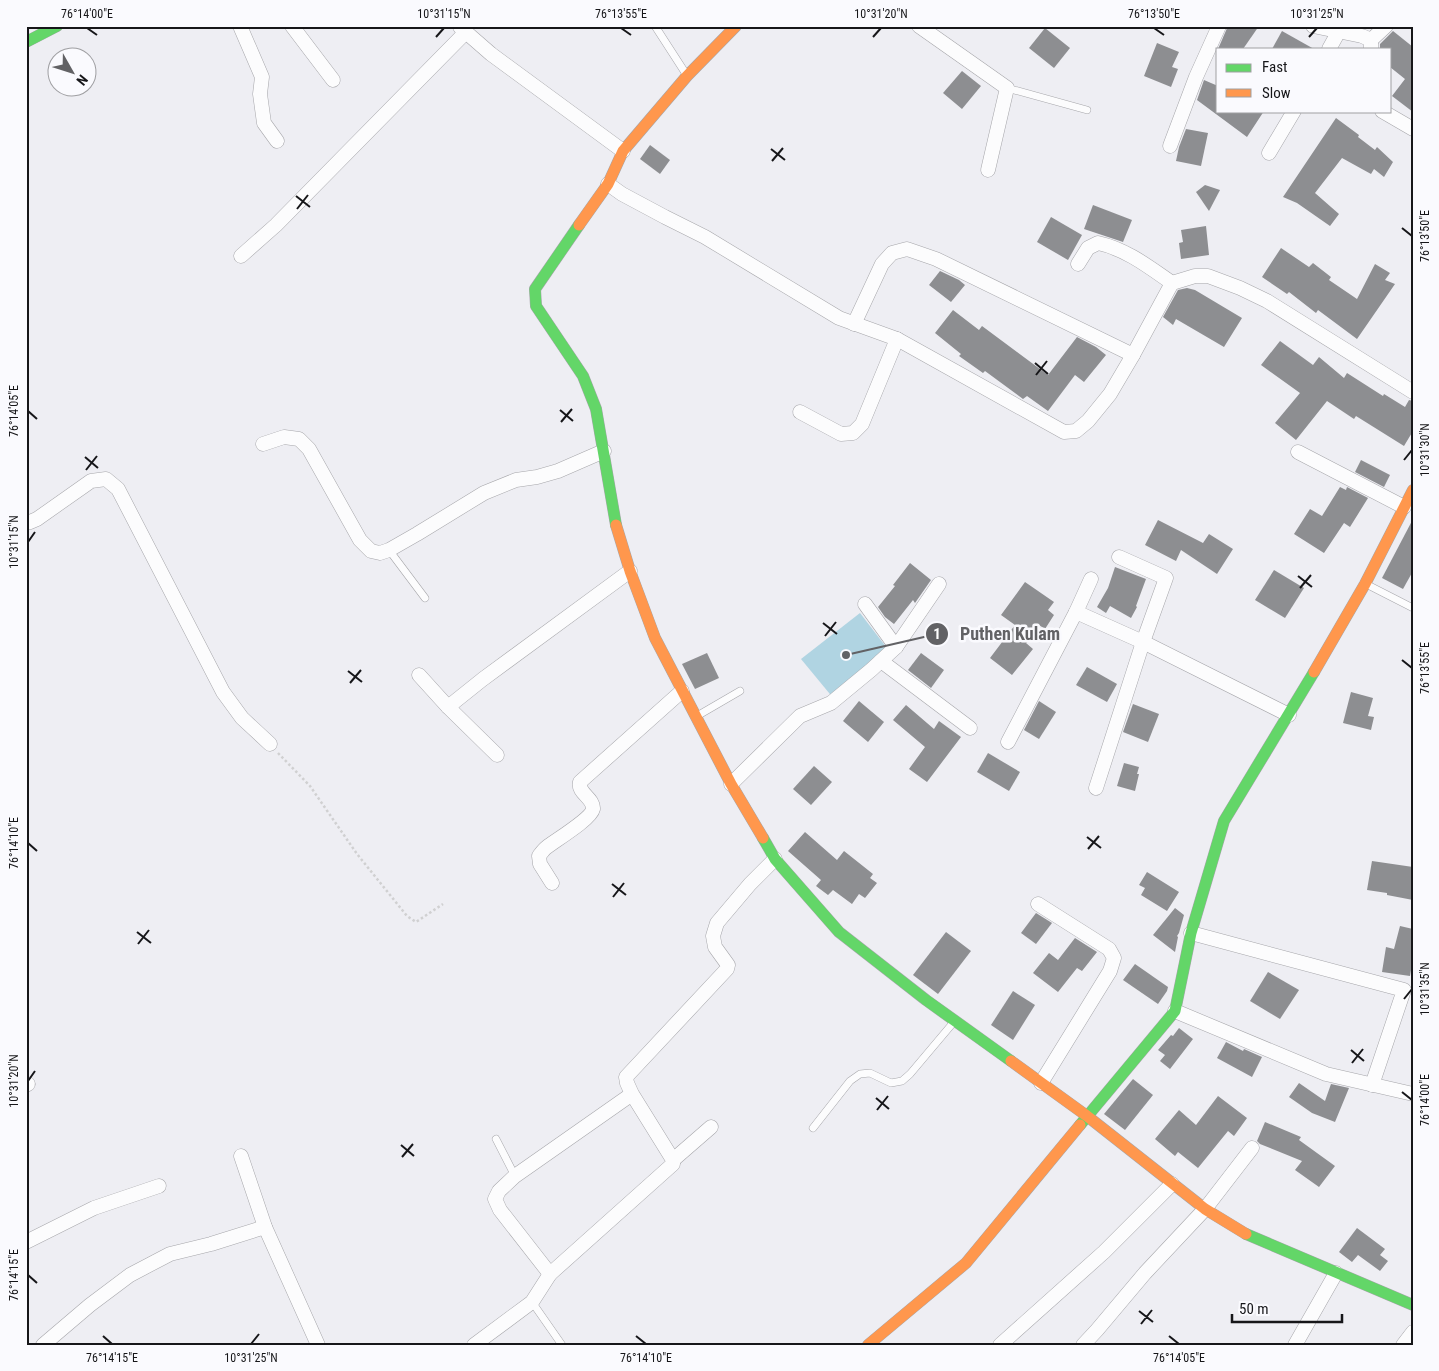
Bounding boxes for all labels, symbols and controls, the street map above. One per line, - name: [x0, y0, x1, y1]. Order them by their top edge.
- text: 76°14'00"E: [61, 7, 113, 21]
- text: 10°31'15"N: [417, 7, 471, 21]
- text: 76°13'55"E: [595, 7, 647, 21]
- text: 10°31'20"N: [854, 7, 908, 21]
- text: 76°13'50"E: [1128, 7, 1180, 21]
- text: 10°31'25"N: [1290, 7, 1344, 21]
- north arrow: [48, 48, 98, 98]
- legend: [1216, 48, 1392, 112]
- text: Fast: [1262, 58, 1287, 76]
- text: N: [73, 72, 91, 89]
- text: Slow: [1262, 84, 1291, 102]
- text: 76°13'50"E: [1418, 210, 1432, 262]
- text: 76°14'05"E: [7, 385, 21, 437]
- text: 10°31'30"N: [1418, 423, 1432, 477]
- text: 10°31'15"N: [7, 515, 21, 569]
- callout: Puthen Kulam: [925, 618, 1070, 651]
- text: Puthen Kulam: [960, 623, 1060, 644]
- text: 1: [933, 625, 941, 643]
- text: 76°13'55"E: [1418, 642, 1432, 694]
- text: 76°14'10"E: [7, 817, 21, 869]
- text: 10°31'35"N: [1418, 962, 1432, 1016]
- text: 10°31'20"N: [7, 1054, 21, 1108]
- text: 76°14'00"E: [1418, 1074, 1432, 1126]
- text: 76°14'15"E: [7, 1249, 21, 1301]
- scale bar: [1232, 1291, 1342, 1323]
- text: 50 m: [1239, 1300, 1269, 1318]
- text: 76°14'15"E: [86, 1351, 138, 1365]
- text: 10°31'25"N: [224, 1351, 278, 1365]
- text: 76°14'10"E: [620, 1351, 672, 1365]
- text: 76°14'05"E: [1153, 1351, 1205, 1365]

